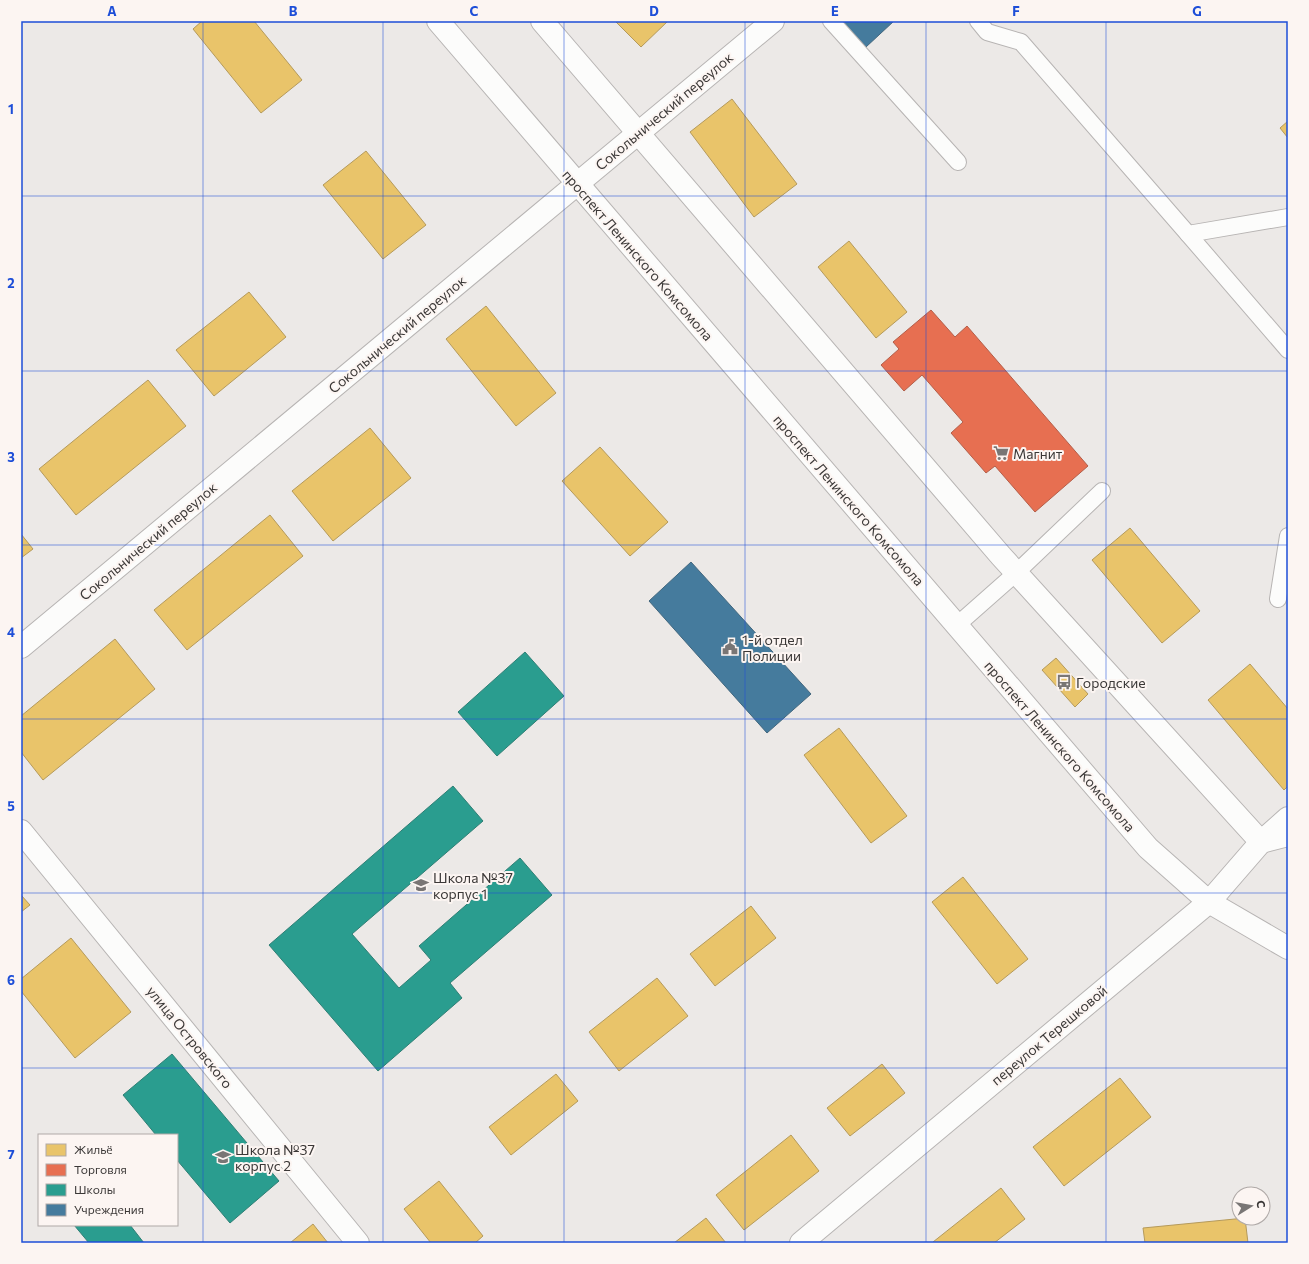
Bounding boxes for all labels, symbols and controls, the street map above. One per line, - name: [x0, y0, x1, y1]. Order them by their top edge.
- text: A: [107, 3, 117, 19]
- text: B: [289, 3, 298, 19]
- text: C: [470, 3, 479, 19]
- text: D: [649, 3, 659, 19]
- text: E: [831, 3, 839, 19]
- text: F: [1012, 3, 1020, 19]
- text: G: [1192, 3, 1202, 19]
- street label: Сокольнический переулок: [592, 48, 737, 173]
- text: 1: [8, 101, 14, 117]
- street label: проспект Ленинского Комсомола: [559, 166, 717, 344]
- street label: Сокольнический переулок: [325, 271, 470, 396]
- text: 2: [7, 275, 15, 291]
- street label: проспект Ленинского Комсомола: [770, 411, 928, 589]
- supermarket icon: Магнит: [992, 444, 1010, 462]
- place label: Магнит: [1013, 445, 1063, 462]
- text: 3: [7, 449, 15, 465]
- street label: Сокольнический переулок: [76, 478, 221, 603]
- text: 4: [7, 624, 15, 640]
- place label: 1-й отдел Полиции: [742, 631, 803, 664]
- public building icon: 1-й отдел Полиции: [721, 638, 739, 656]
- street label: проспект Ленинского Комсомола: [981, 657, 1139, 835]
- bus stop icon: Городские: [1055, 673, 1073, 691]
- place label: Городские: [1076, 674, 1146, 691]
- text: 5: [7, 798, 15, 814]
- place label: Школа №37 корпус 1: [433, 869, 513, 902]
- school or university icon: Школа №37 корпус 1: [412, 876, 430, 894]
- text: 6: [7, 972, 15, 988]
- street label: улица Островского: [144, 982, 236, 1092]
- street label: переулок Терешковой: [988, 982, 1110, 1088]
- legend: [38, 1134, 178, 1226]
- place label: Школа №37 корпус 2: [235, 1141, 315, 1174]
- text: Жильё: [74, 1142, 113, 1156]
- text: 7: [7, 1146, 15, 1162]
- school or university icon: Школа №37 корпус 2: [214, 1148, 232, 1166]
- text: Торговля: [74, 1162, 127, 1176]
- text: Школы: [74, 1182, 115, 1196]
- north arrow: [1231, 1186, 1271, 1226]
- text: С: [1254, 1199, 1268, 1209]
- text: Учреждения: [74, 1202, 144, 1216]

